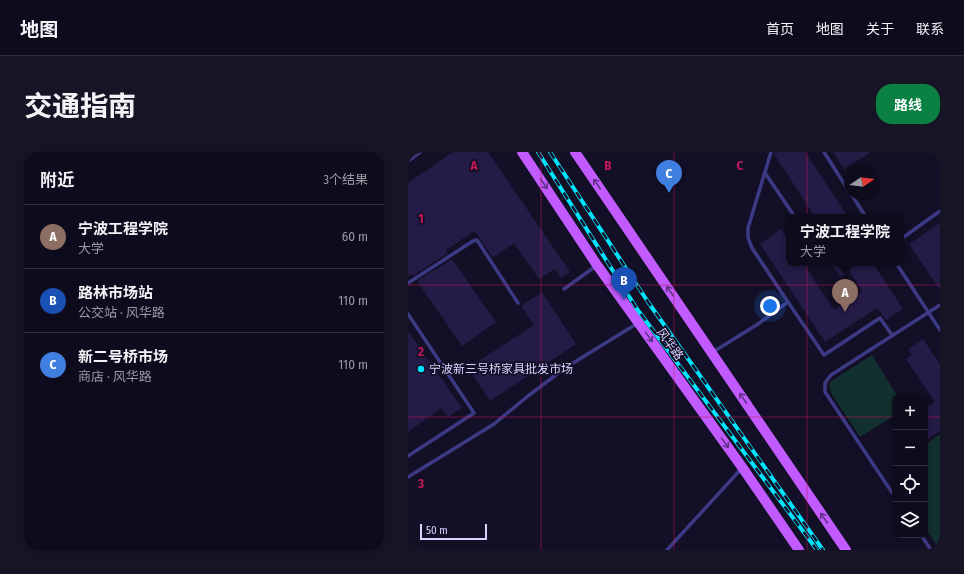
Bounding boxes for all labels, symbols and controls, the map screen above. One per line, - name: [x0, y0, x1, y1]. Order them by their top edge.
- text: 地图: [20, 18, 58, 41]
- text: 首页: [766, 21, 794, 38]
- text: 地图: [816, 21, 844, 38]
- text: 关于: [866, 21, 894, 38]
- text: 联系: [916, 21, 944, 38]
- button: 路线: [876, 84, 940, 124]
- text: 交通指南: [24, 90, 136, 123]
- text: A: [469, 158, 478, 173]
- text: B: [604, 158, 612, 173]
- text: C: [737, 158, 744, 173]
- pin: C: [656, 160, 682, 193]
- north arrow: [844, 164, 880, 200]
- text: 附近: [40, 170, 74, 191]
- text: 3个结果: [323, 172, 368, 187]
- one-way arrow: [540, 179, 548, 190]
- one-way arrow: [593, 179, 601, 190]
- text: 1: [418, 211, 424, 226]
- popup: [786, 214, 904, 266]
- text: 宁波工程学院: [78, 220, 168, 238]
- text: 宁波工程学院: [800, 223, 890, 241]
- text: A: [49, 229, 57, 244]
- text: 60 m: [342, 229, 368, 244]
- text: 大学: [78, 241, 104, 256]
- text: 大学: [800, 244, 826, 259]
- pin: B: [611, 267, 637, 300]
- pin: A: [832, 279, 858, 312]
- text: 路林市场站: [78, 284, 153, 302]
- one-way arrow: [666, 286, 674, 297]
- text: B: [49, 293, 57, 308]
- text: 110 m: [338, 293, 368, 308]
- your location: [760, 296, 780, 316]
- text: 公交站 · 风华路: [78, 305, 165, 320]
- street label: 风华路: [654, 325, 686, 363]
- one-way arrow: [645, 332, 653, 343]
- text: 2: [417, 344, 424, 359]
- text: 新二号桥市场: [78, 348, 168, 366]
- text: C: [50, 357, 56, 372]
- text: 110 m: [338, 357, 368, 372]
- place label: 宁波新三号桥家具批发市场: [429, 362, 573, 376]
- marker: 宁波新三号桥家具批发市场: [416, 364, 426, 374]
- text: 商店 · 风华路: [78, 369, 152, 384]
- one-way arrow: [739, 393, 747, 404]
- map controls: [892, 394, 928, 538]
- button: +: [892, 394, 928, 430]
- button: −: [892, 430, 928, 466]
- one-way arrow: [721, 438, 729, 449]
- button: locate: [892, 466, 928, 502]
- text: 3: [417, 476, 424, 491]
- button: layers: [892, 502, 928, 538]
- one-way arrow: [820, 513, 828, 524]
- scale bar: [420, 522, 487, 541]
- text: 50 m: [426, 524, 448, 537]

